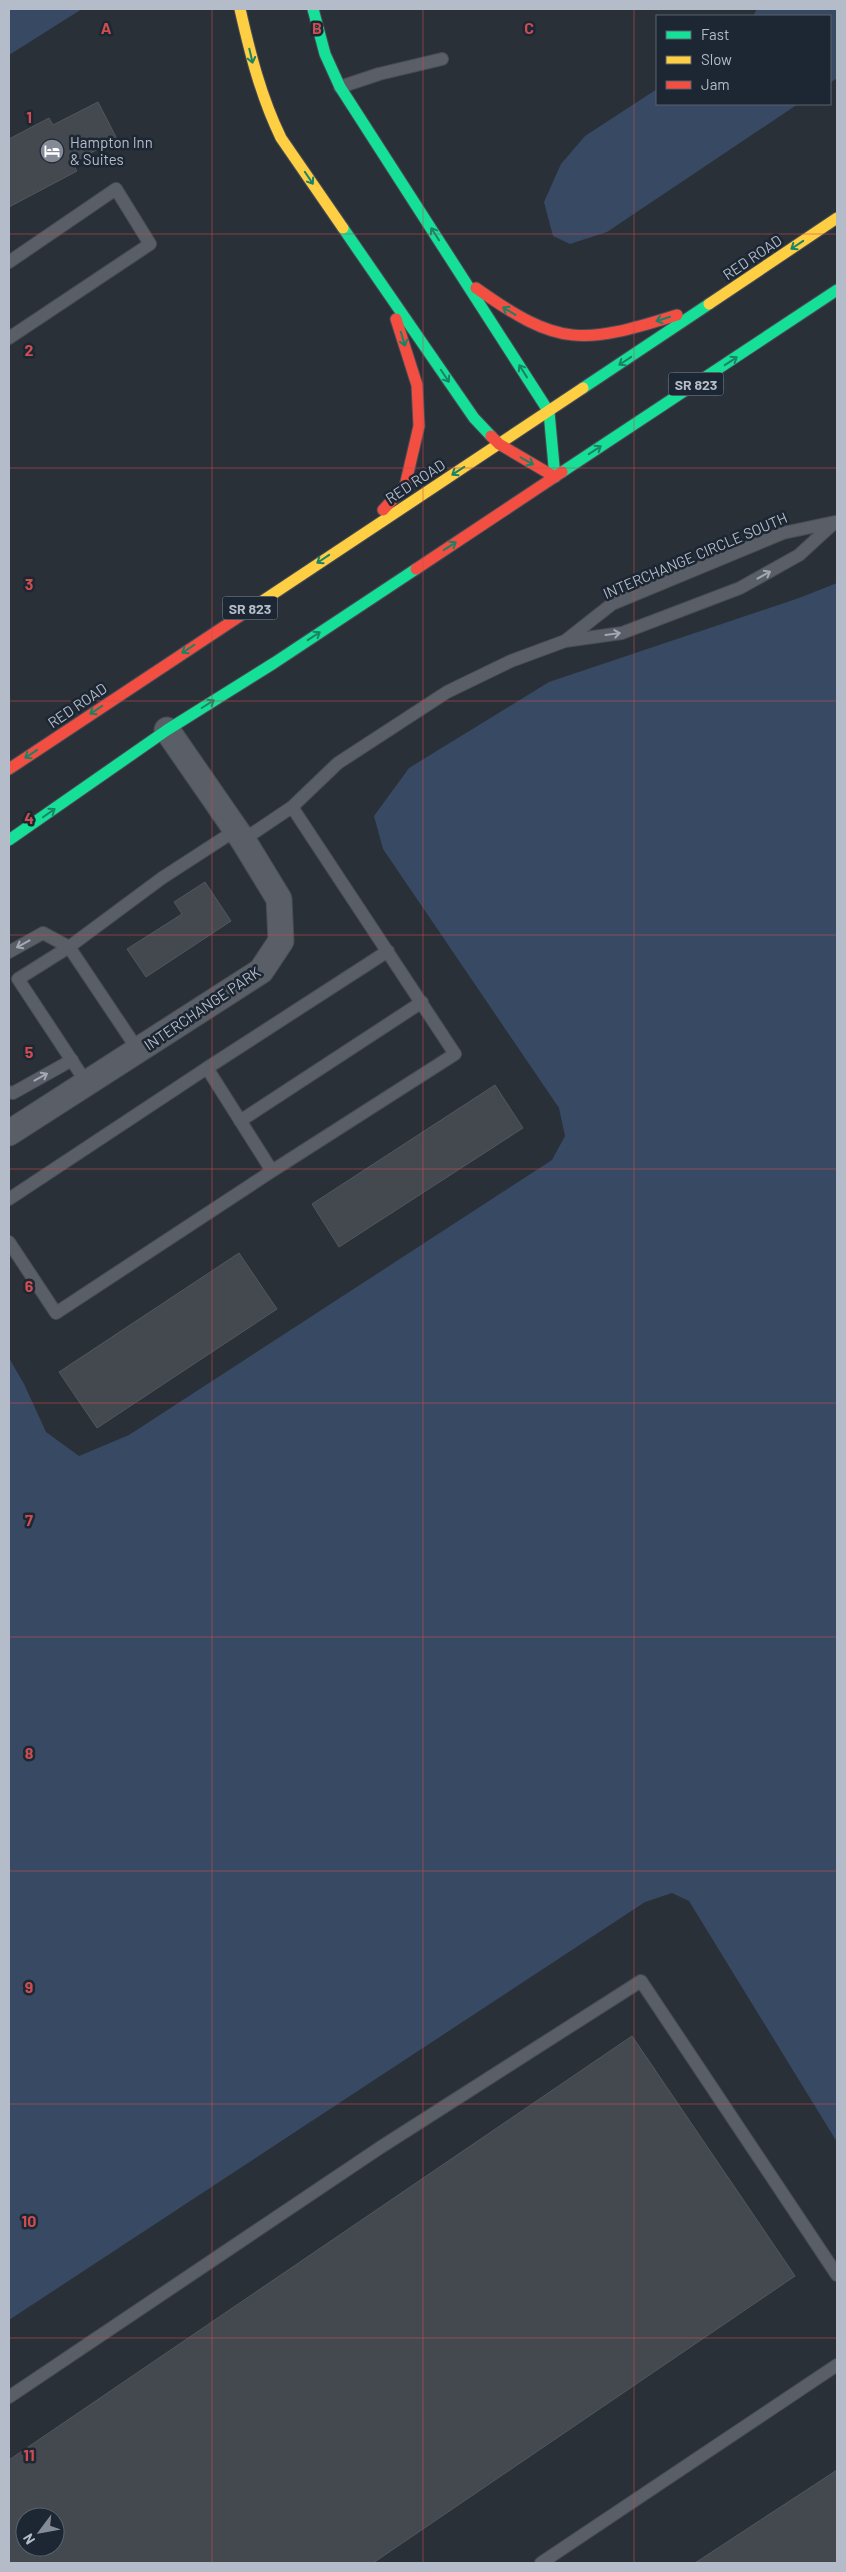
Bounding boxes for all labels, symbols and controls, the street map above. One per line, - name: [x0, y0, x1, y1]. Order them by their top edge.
- legend: [656, 15, 831, 105]
- text: A: [101, 18, 112, 37]
- text: B: [312, 18, 322, 37]
- text: C: [524, 18, 534, 37]
- text: Fast: [701, 25, 729, 43]
- one-way arrow: [247, 48, 256, 64]
- text: Slow: [701, 50, 732, 68]
- text: Jam: [701, 75, 730, 93]
- text: 1: [26, 107, 32, 126]
- place label: Hampton Inn & Suites: [70, 133, 153, 168]
- hotel icon: Hampton Inn & Suites: [39, 138, 65, 164]
- one-way arrow: [304, 171, 314, 185]
- one-way arrow: [430, 228, 440, 242]
- street label: RED ROAD: [719, 231, 785, 283]
- one-way arrow: [790, 240, 804, 250]
- one-way arrow: [502, 305, 516, 315]
- one-way arrow: [655, 315, 671, 325]
- one-way arrow: [398, 331, 408, 347]
- text: 2: [25, 340, 34, 359]
- one-way arrow: [724, 355, 738, 366]
- one-way arrow: [618, 356, 632, 366]
- one-way arrow: [517, 365, 527, 379]
- one-way arrow: [440, 369, 451, 383]
- road number: SR 823: [668, 372, 724, 396]
- one-way arrow: [588, 445, 602, 455]
- street label: RED ROAD: [382, 455, 448, 507]
- one-way arrow: [519, 456, 533, 466]
- one-way arrow: [451, 466, 465, 476]
- street label: INTERCHANGE CIRCLE SOUTH: [600, 508, 790, 602]
- one-way arrow: [443, 541, 457, 551]
- one-way arrow: [317, 554, 331, 564]
- one-way arrow: [756, 569, 770, 579]
- text: 3: [25, 574, 33, 593]
- road number: SR 823: [222, 596, 278, 620]
- one-way arrow: [605, 629, 621, 639]
- one-way arrow: [307, 631, 321, 641]
- one-way arrow: [181, 644, 195, 654]
- street label: RED ROAD: [44, 679, 110, 731]
- one-way arrow: [201, 699, 215, 709]
- one-way arrow: [90, 706, 104, 716]
- one-way arrow: [24, 749, 38, 759]
- text: 4: [24, 808, 34, 827]
- one-way arrow: [42, 808, 56, 818]
- one-way arrow: [17, 940, 31, 950]
- street label: INTERCHANGE PARK: [140, 962, 264, 1054]
- text: 5: [25, 1042, 34, 1061]
- one-way arrow: [33, 1072, 47, 1082]
- text: 6: [25, 1276, 34, 1295]
- text: 7: [25, 1510, 33, 1529]
- text: 8: [25, 1743, 34, 1762]
- text: 9: [25, 1977, 33, 1996]
- text: 10: [22, 2211, 36, 2230]
- text: 11: [23, 2445, 35, 2464]
- north arrow: [15, 2507, 65, 2557]
- text: N: [19, 2531, 38, 2548]

